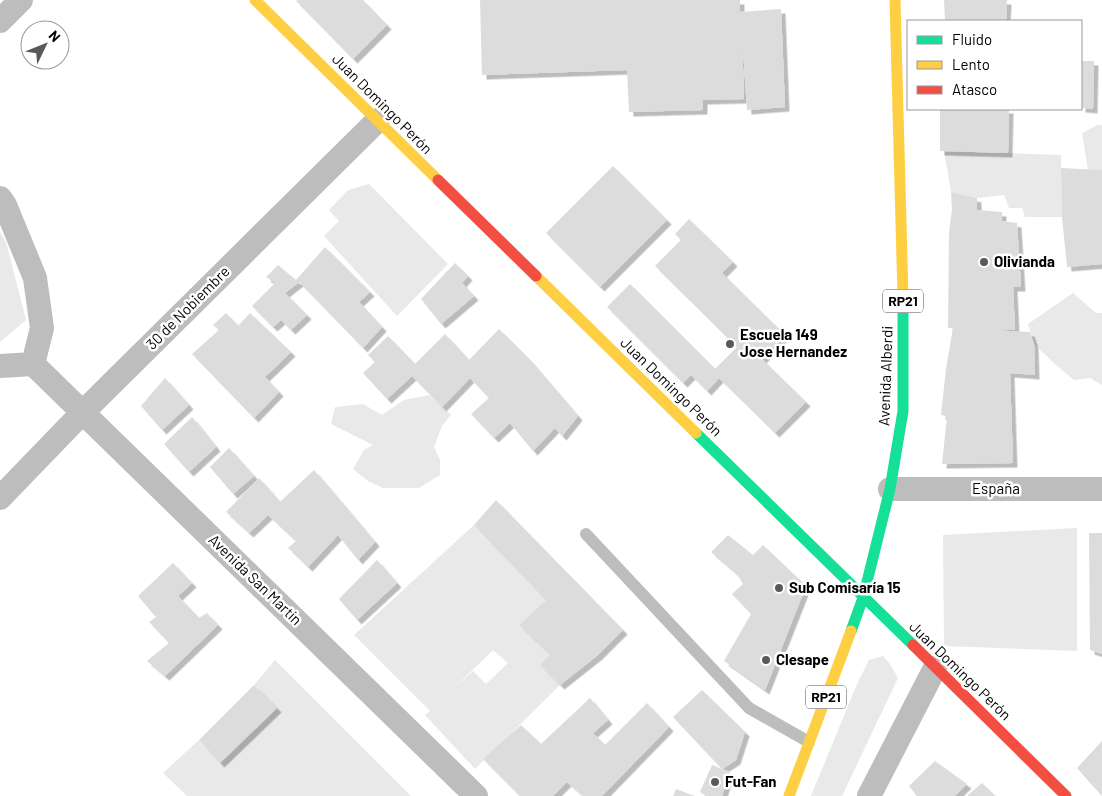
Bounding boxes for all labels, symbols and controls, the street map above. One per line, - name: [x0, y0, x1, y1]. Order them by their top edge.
- north arrow: [20, 20, 70, 70]
- legend: [907, 20, 1082, 110]
- text: N: [45, 27, 64, 45]
- text: Fluido: [952, 30, 992, 48]
- street label: Juan Domingo Perón: [329, 49, 437, 157]
- text: Lento: [952, 55, 990, 73]
- text: Atasco: [952, 80, 997, 98]
- place label: Olivianda: [994, 252, 1055, 270]
- marker: Olivianda: [978, 256, 990, 268]
- street label: 30 de Nobiembre: [142, 262, 233, 353]
- road number: RP21: [883, 290, 923, 312]
- place label: Escuela 149 Jose Hernandez: [740, 325, 847, 360]
- street label: Avenida Alberdi: [874, 325, 896, 426]
- street label: Juan Domingo Perón: [617, 333, 726, 439]
- marker: Escuela 149 Jose Hernandez: [724, 338, 736, 350]
- street label: España: [972, 479, 1020, 497]
- street label: Avenida San Martín: [205, 530, 306, 628]
- place label: Sub Comisaría 15: [789, 578, 900, 596]
- marker: Sub Comisaría 15: [773, 582, 785, 594]
- street label: Juan Domingo Perón: [906, 617, 1015, 723]
- place label: Clesape: [776, 650, 829, 668]
- marker: Clesape: [760, 654, 772, 666]
- road number: RP21: [806, 686, 846, 709]
- place label: Fut-Fan: [725, 772, 777, 790]
- marker: Fut-Fan: [709, 776, 721, 788]

